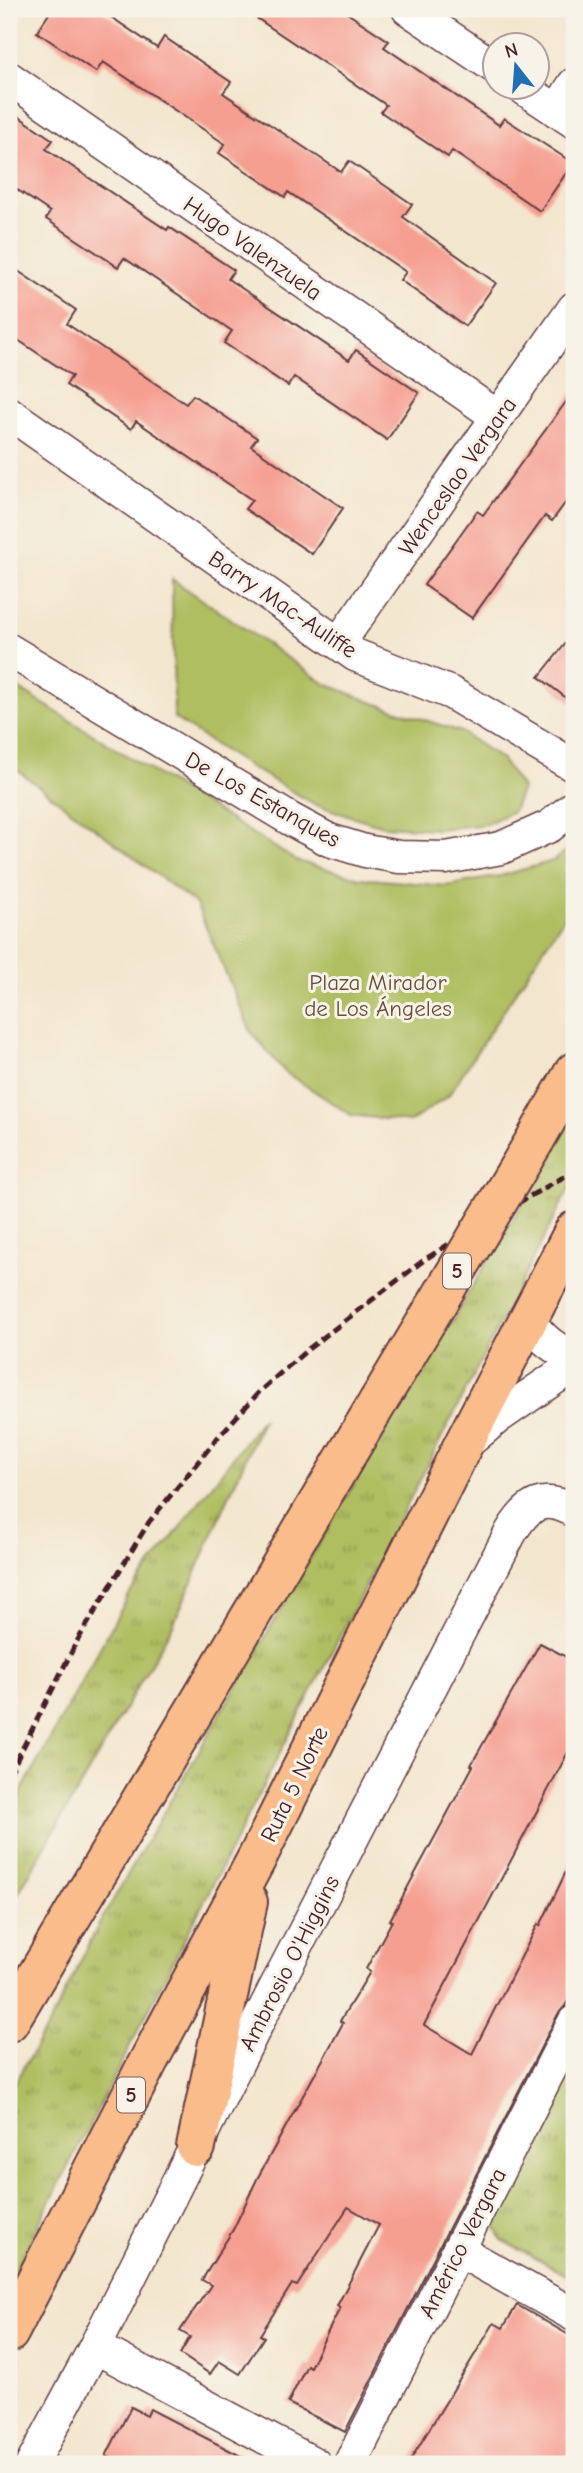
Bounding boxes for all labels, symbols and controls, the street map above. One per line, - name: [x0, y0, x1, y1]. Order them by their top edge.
- north arrow: [482, 32, 552, 102]
- text: N: [502, 38, 520, 63]
- street label: Hugo Valenzuela: [178, 191, 327, 306]
- street label: Wenceslao Vergara: [393, 392, 522, 561]
- street label: Barry Mac-Auliffe: [203, 545, 362, 664]
- street label: De Los Estanques: [181, 746, 345, 853]
- park label: Plaza Mirador de Los Ángeles: [304, 969, 452, 1022]
- road number: 5: [443, 1254, 471, 1288]
- street label: Ruta 5 Norte: [255, 1722, 334, 1846]
- street label: Ambrosio O'Higgins: [234, 1871, 345, 2055]
- road number: 5: [117, 2078, 145, 2112]
- street label: Américo Vergara: [413, 2164, 512, 2323]

